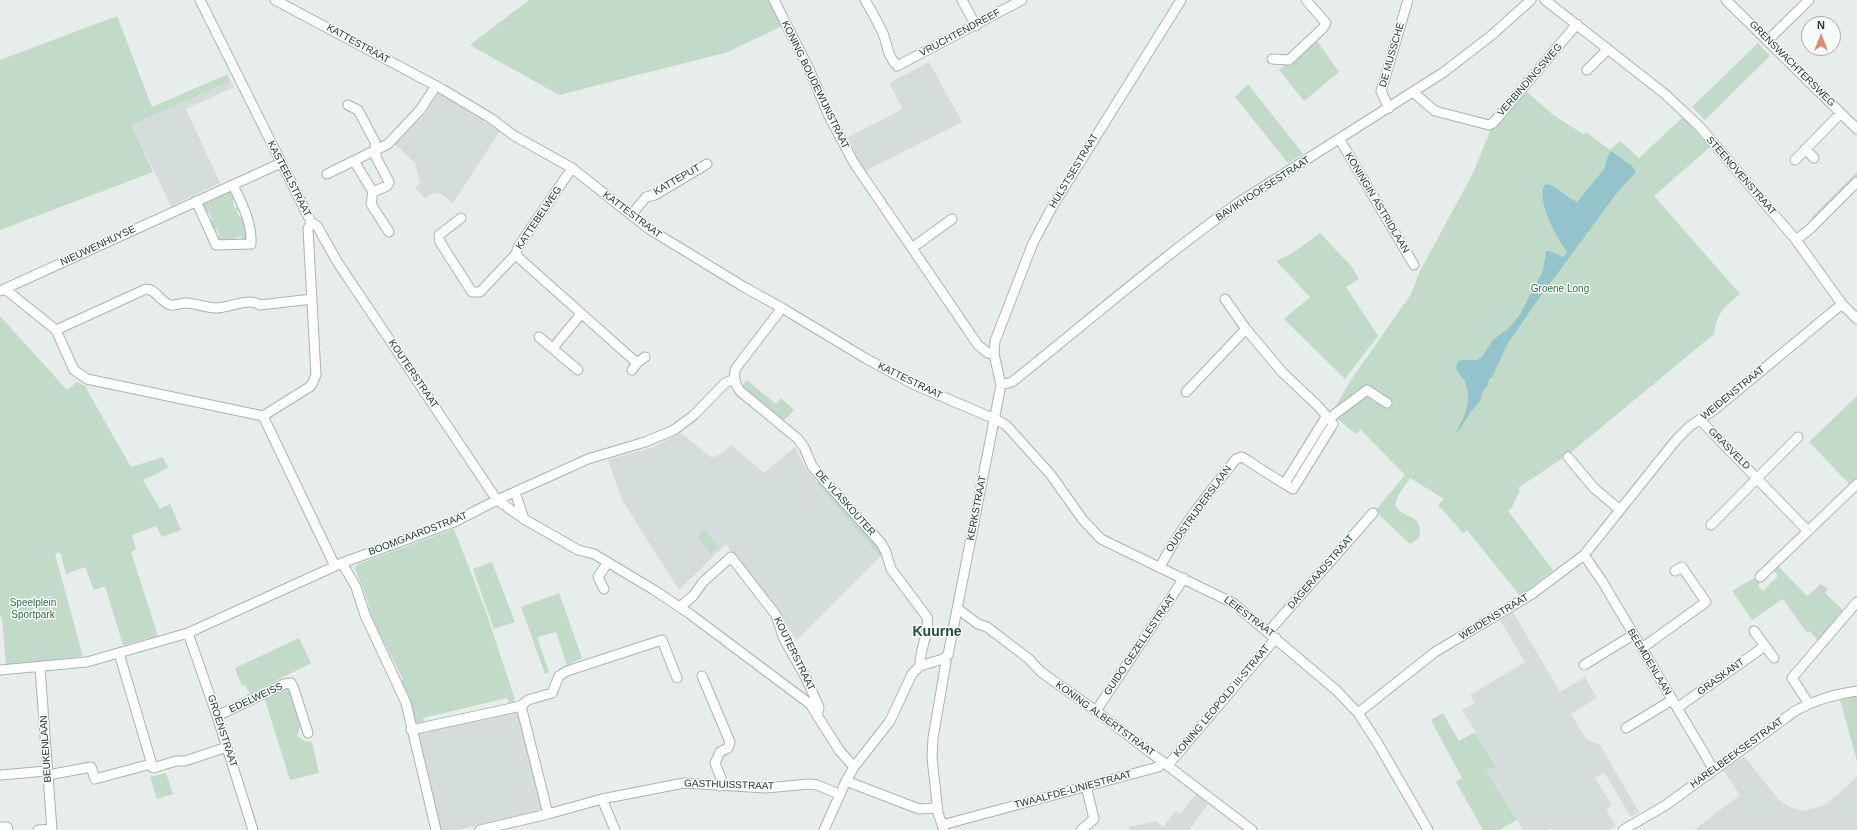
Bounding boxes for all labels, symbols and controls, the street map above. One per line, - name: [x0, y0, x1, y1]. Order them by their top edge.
- street label: VRUCHTENDREEF: [918, 7, 1002, 59]
- north arrow: [1801, 16, 1841, 56]
- street label: KONING BOUDEWIJNSTRAAT: [779, 19, 851, 151]
- street label: GRENSWACHTERSWEG: [1747, 19, 1837, 109]
- street label: DE MUSSCHE: [1377, 21, 1407, 89]
- street label: KATTESTRAAT: [324, 22, 392, 66]
- street label: VERBINDINGSWEG: [1495, 41, 1565, 119]
- street label: HULSTSESTRAAT: [1047, 132, 1101, 210]
- street label: STEENOVENSTRAAT: [1704, 134, 1778, 218]
- street label: KASTEELSTRAAT: [265, 139, 313, 219]
- street label: KONINGIN ASTRIDLAAN: [1342, 151, 1412, 255]
- street label: BAVIKHOOFSESTRAAT: [1214, 154, 1312, 224]
- street label: KATTEPUT: [652, 162, 702, 198]
- street label: KATTEBELWEG: [513, 184, 565, 252]
- street label: KATTESTRAAT: [600, 189, 664, 241]
- street label: NIEUWENHUYSE: [58, 223, 138, 269]
- park label: Groene Long: [1531, 283, 1589, 295]
- street label: KOUTERSTRAAT: [386, 337, 440, 411]
- street label: KATTESTRAAT: [876, 360, 944, 402]
- street label: WEIDENSTRAAT: [1699, 364, 1767, 422]
- street label: GRASVELD: [1706, 426, 1752, 472]
- street label: OUDSTRIJDERSLAAN: [1164, 463, 1234, 555]
- street label: DE VLASKOUTER: [812, 468, 878, 538]
- street label: KERKSTRAAT: [965, 474, 989, 542]
- street label: BOOMGAARDSTRAAT: [367, 510, 469, 558]
- street label: DAGERAADSTRAAT: [1285, 532, 1357, 612]
- street label: GUIDO GEZELLESTRAAT: [1102, 592, 1178, 698]
- street label: WEIDENSTRAAT: [1457, 592, 1531, 642]
- street label: LEIESTRAAT: [1221, 594, 1277, 640]
- park label: Speelplein Sportpark: [10, 597, 56, 620]
- street label: KOUTERSTRAAT: [771, 615, 817, 693]
- district label: Kuurne: [912, 624, 962, 640]
- street label: BEEMDENLAAN: [1624, 627, 1674, 697]
- street label: KONING LEOPOLD III-STRAAT: [1172, 643, 1272, 759]
- street label: GRASKANT: [1695, 656, 1747, 698]
- street label: KONING ALBERTSTRAAT: [1053, 679, 1157, 759]
- street label: EDELWEISS: [227, 680, 285, 716]
- street label: GROENSTRAAT: [205, 693, 239, 769]
- street label: BEUKENLAAN: [38, 715, 54, 783]
- street label: HARELBEEKSESTRAAT: [1688, 715, 1786, 791]
- street label: TWAALFDE-LINIESTRAAT: [1013, 769, 1133, 811]
- street label: GASTHUISSTRAAT: [684, 777, 774, 793]

